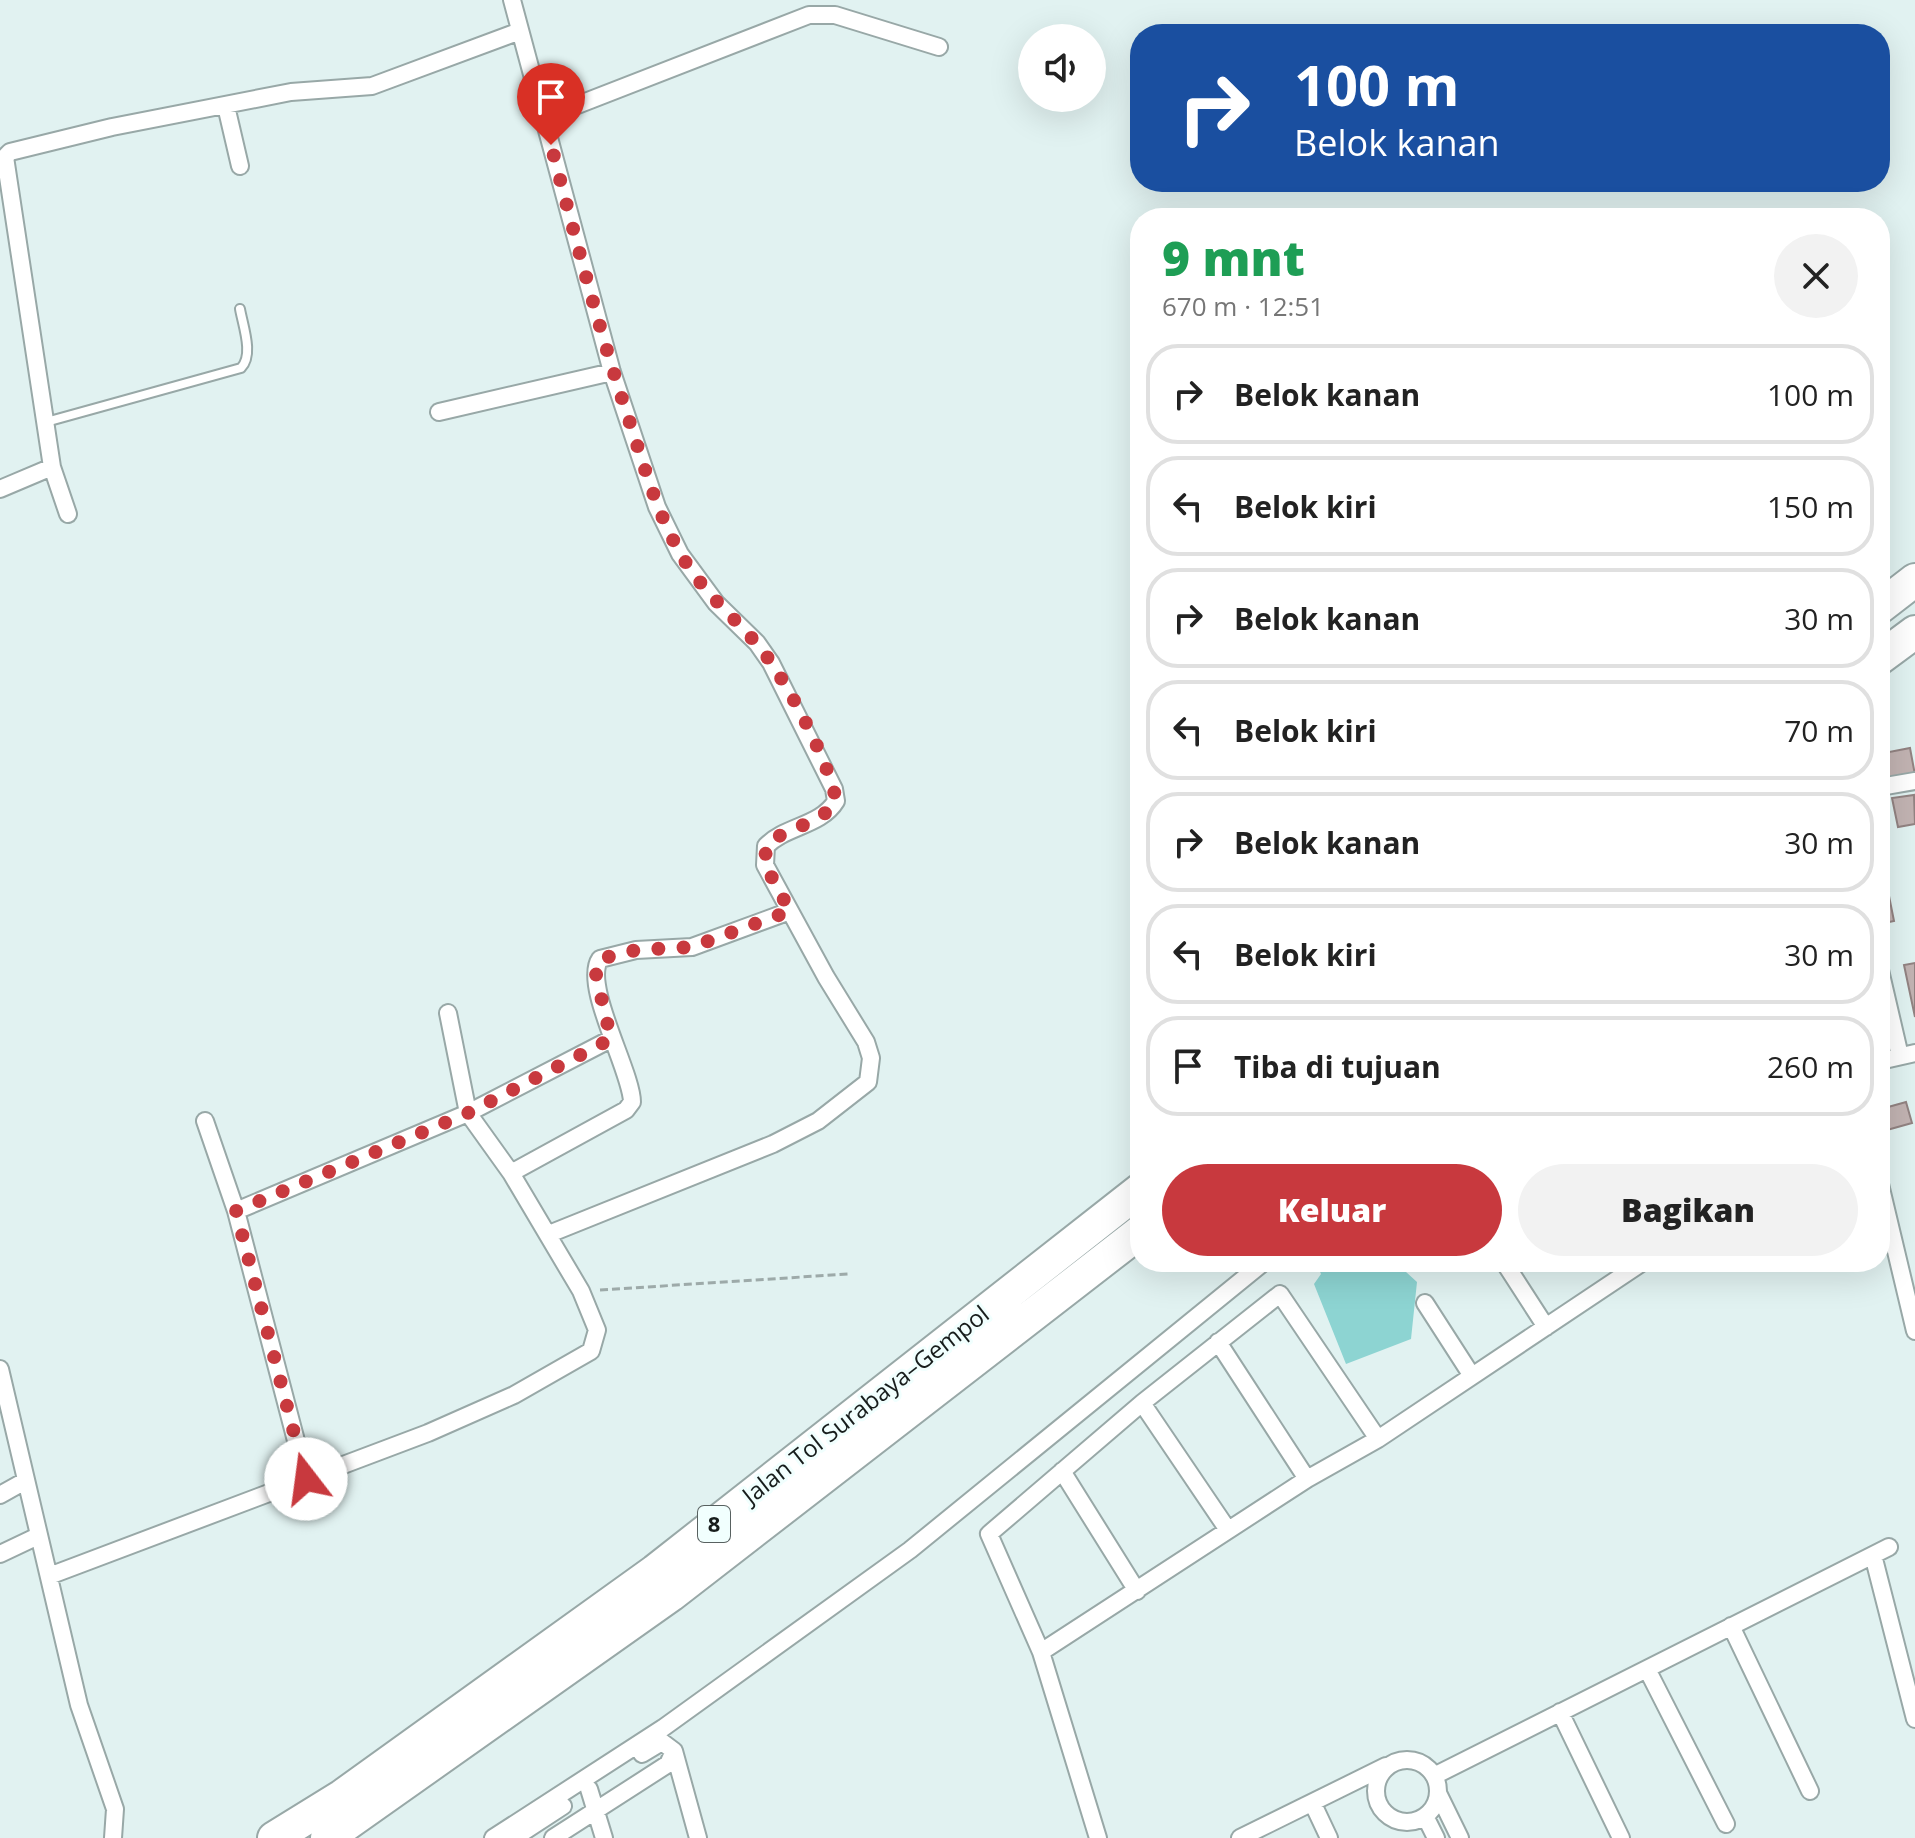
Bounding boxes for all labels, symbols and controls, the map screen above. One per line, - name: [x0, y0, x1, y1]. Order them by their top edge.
- map controls: [1018, 24, 1106, 112]
- button: sound: [1018, 24, 1106, 112]
- text: 100 m: [1294, 46, 1460, 122]
- icon: right: [1162, 56, 1266, 160]
- pin: [517, 63, 585, 145]
- icon: arrive: [529, 75, 573, 119]
- text: Belok kanan: [1294, 118, 1500, 167]
- text: 9 mnt: [1162, 225, 1305, 290]
- button: close: [1774, 234, 1858, 318]
- text: 670 m · 12:51: [1162, 288, 1324, 324]
- icon: right: [1166, 372, 1210, 416]
- text: Belok kanan: [1234, 374, 1420, 415]
- text: 100 m: [1767, 374, 1854, 415]
- icon: left: [1166, 484, 1210, 528]
- text: Belok kiri: [1234, 486, 1377, 527]
- text: 150 m: [1767, 486, 1854, 527]
- icon: right: [1166, 596, 1210, 640]
- text: Belok kanan: [1234, 598, 1420, 639]
- text: 30 m: [1784, 598, 1854, 639]
- icon: left: [1166, 708, 1210, 752]
- text: Belok kiri: [1234, 710, 1377, 751]
- text: 70 m: [1784, 710, 1854, 751]
- icon: right: [1166, 820, 1210, 864]
- text: Belok kanan: [1234, 822, 1420, 863]
- text: 30 m: [1784, 822, 1854, 863]
- icon: left: [1166, 932, 1210, 976]
- text: Belok kiri: [1234, 934, 1377, 975]
- text: 30 m: [1784, 934, 1854, 975]
- icon: arrive: [1166, 1044, 1210, 1088]
- text: Tiba di tujuan: [1234, 1046, 1441, 1087]
- text: 260 m: [1767, 1046, 1854, 1087]
- button: Keluar: [1162, 1164, 1502, 1256]
- button: Bagikan: [1518, 1164, 1858, 1256]
- street label: Jalan Tol Surabaya–Gempol: [733, 1297, 995, 1512]
- position arrow: [264, 1437, 348, 1521]
- road number: 8: [698, 1506, 730, 1542]

